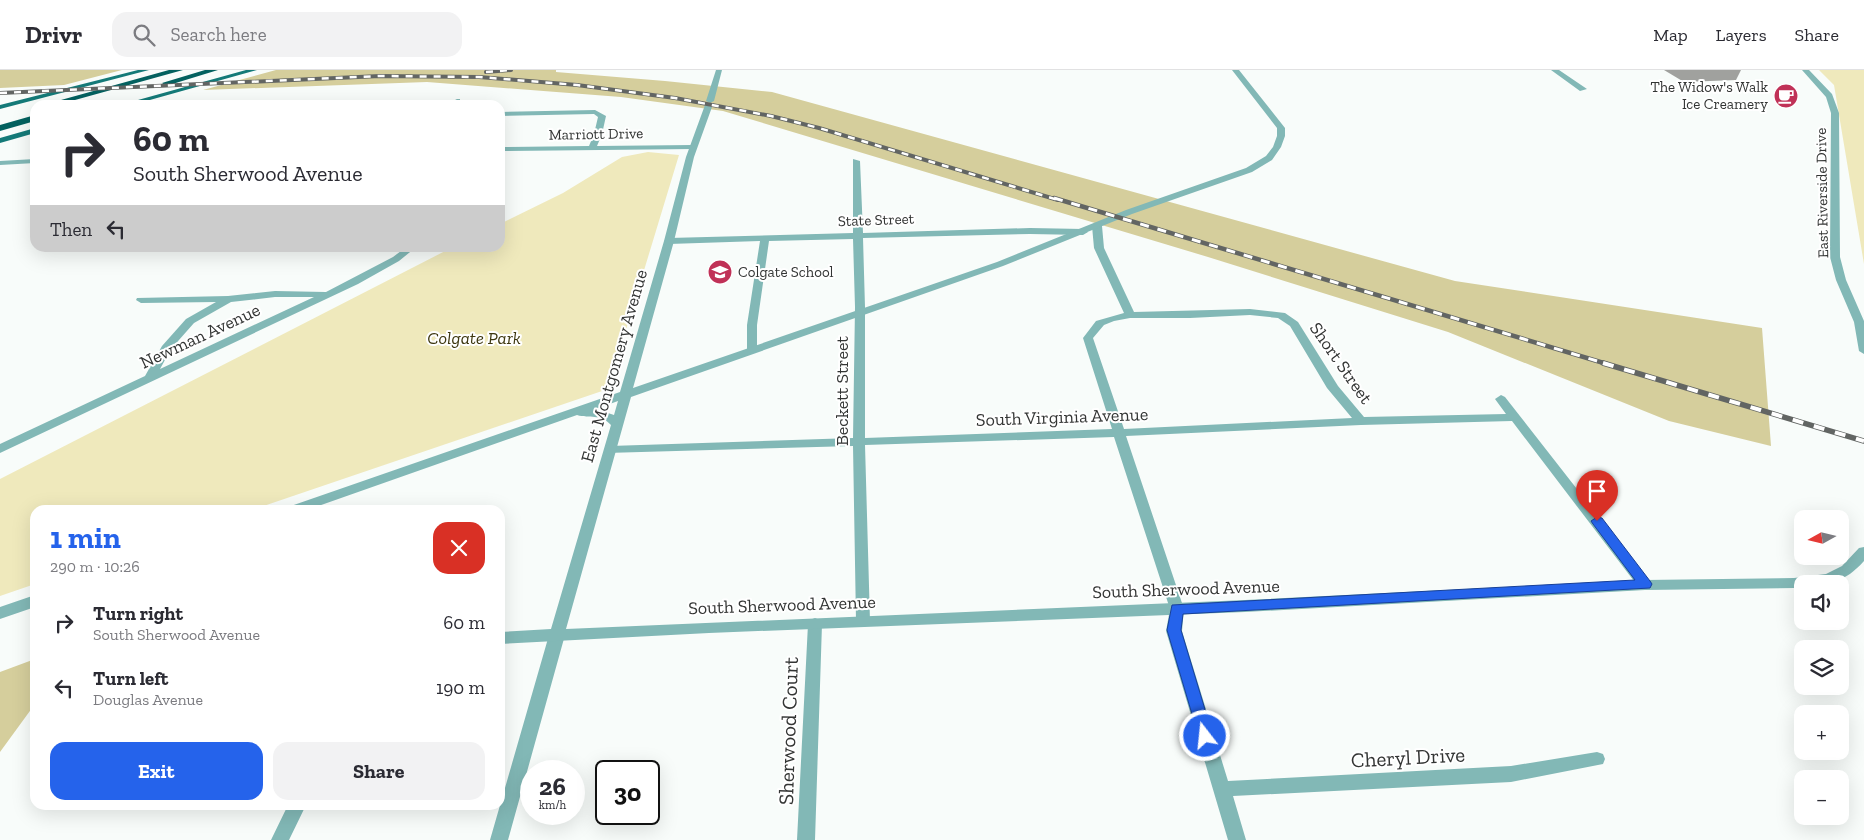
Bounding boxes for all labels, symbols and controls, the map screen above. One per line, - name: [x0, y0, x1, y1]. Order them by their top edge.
- search box: [112, 12, 462, 57]
- text: Drivr: [25, 20, 82, 49]
- icon: search: [130, 21, 158, 49]
- text: Search here: [170, 23, 267, 46]
- text: Map: [1653, 24, 1688, 46]
- text: Layers: [1716, 24, 1767, 46]
- text: Share: [1795, 24, 1839, 46]
- place label: The Widow's Walk Ice Creamery: [1650, 78, 1768, 113]
- cafe icon: The Widow's Walk Ice Creamery: [1773, 83, 1799, 109]
- text: 60 m: [133, 118, 209, 160]
- icon: right: [50, 120, 115, 185]
- street label: Marriott Drive: [549, 124, 643, 144]
- street label: East Riverside Drive: [1812, 128, 1832, 258]
- text: South Sherwood Avenue: [133, 160, 363, 187]
- street label: State Street: [838, 210, 915, 230]
- icon: left: [102, 215, 130, 243]
- text: Then: [50, 218, 92, 241]
- school or university icon: Colgate School: [707, 259, 733, 285]
- place label: Colgate School: [738, 263, 834, 281]
- street label: East Montgomery Avenue: [576, 267, 652, 465]
- street label: Newman Avenue: [136, 299, 264, 373]
- street label: Short Street: [1305, 318, 1377, 408]
- park label: Colgate Park: [427, 327, 521, 349]
- street label: Beckett Street: [831, 336, 853, 446]
- street label: South Virginia Avenue: [975, 403, 1149, 431]
- pin: [1576, 470, 1618, 521]
- icon: arrive: [1583, 477, 1611, 505]
- north arrow: [1794, 510, 1849, 565]
- map controls: [1794, 510, 1849, 825]
- text: 1 min: [50, 520, 121, 556]
- button: close: [433, 522, 485, 574]
- text: 290 m · 10:26: [50, 557, 140, 576]
- street label: South Sherwood Avenue: [1092, 575, 1280, 603]
- button: sound: [1794, 575, 1849, 630]
- street label: South Sherwood Avenue: [688, 591, 876, 619]
- text: Turn right: [93, 602, 183, 625]
- icon: right: [50, 609, 78, 637]
- text: 60 m: [443, 611, 485, 634]
- text: South Sherwood Avenue: [93, 625, 260, 644]
- button: layers: [1794, 640, 1849, 695]
- street label: Sherwood Court: [773, 656, 803, 805]
- text: Turn left: [93, 667, 168, 690]
- icon: left: [50, 674, 78, 702]
- text: 190 m: [436, 676, 485, 699]
- text: Douglas Avenue: [93, 690, 203, 709]
- button: +: [1794, 705, 1849, 760]
- position arrow: [1178, 709, 1230, 761]
- button: Exit: [50, 742, 263, 800]
- button: Share: [273, 742, 485, 800]
- street label: Cheryl Drive: [1350, 742, 1466, 772]
- speed limit sign: 30: [595, 760, 660, 825]
- button: −: [1794, 770, 1849, 825]
- text: 26: [539, 771, 566, 801]
- text: km/h: [539, 798, 566, 812]

